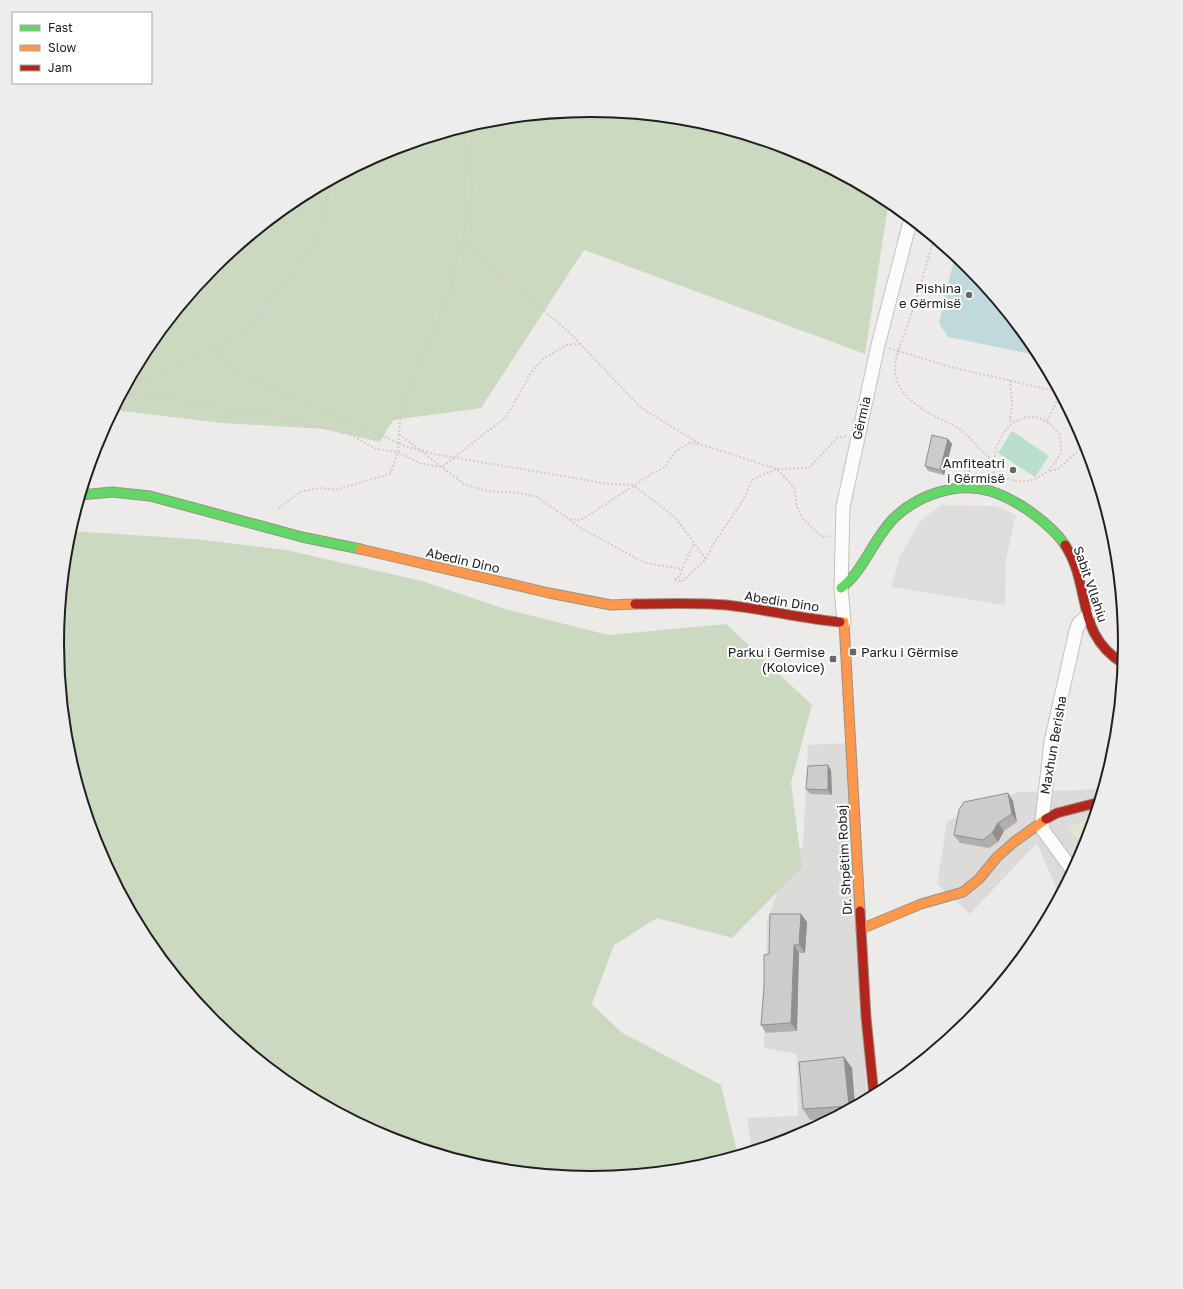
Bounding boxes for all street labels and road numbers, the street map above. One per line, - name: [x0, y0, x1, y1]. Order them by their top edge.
- street label: Gërmia: [848, 395, 874, 441]
- street label: Abedin Dino: [424, 544, 502, 576]
- street label: Sabit Vllahiu: [1071, 544, 1111, 624]
- street label: Abedin Dino: [744, 587, 821, 615]
- street label: Maxhun Berisha: [1036, 694, 1070, 796]
- street label: Dr. Shpëtim Robaj: [833, 804, 855, 916]

